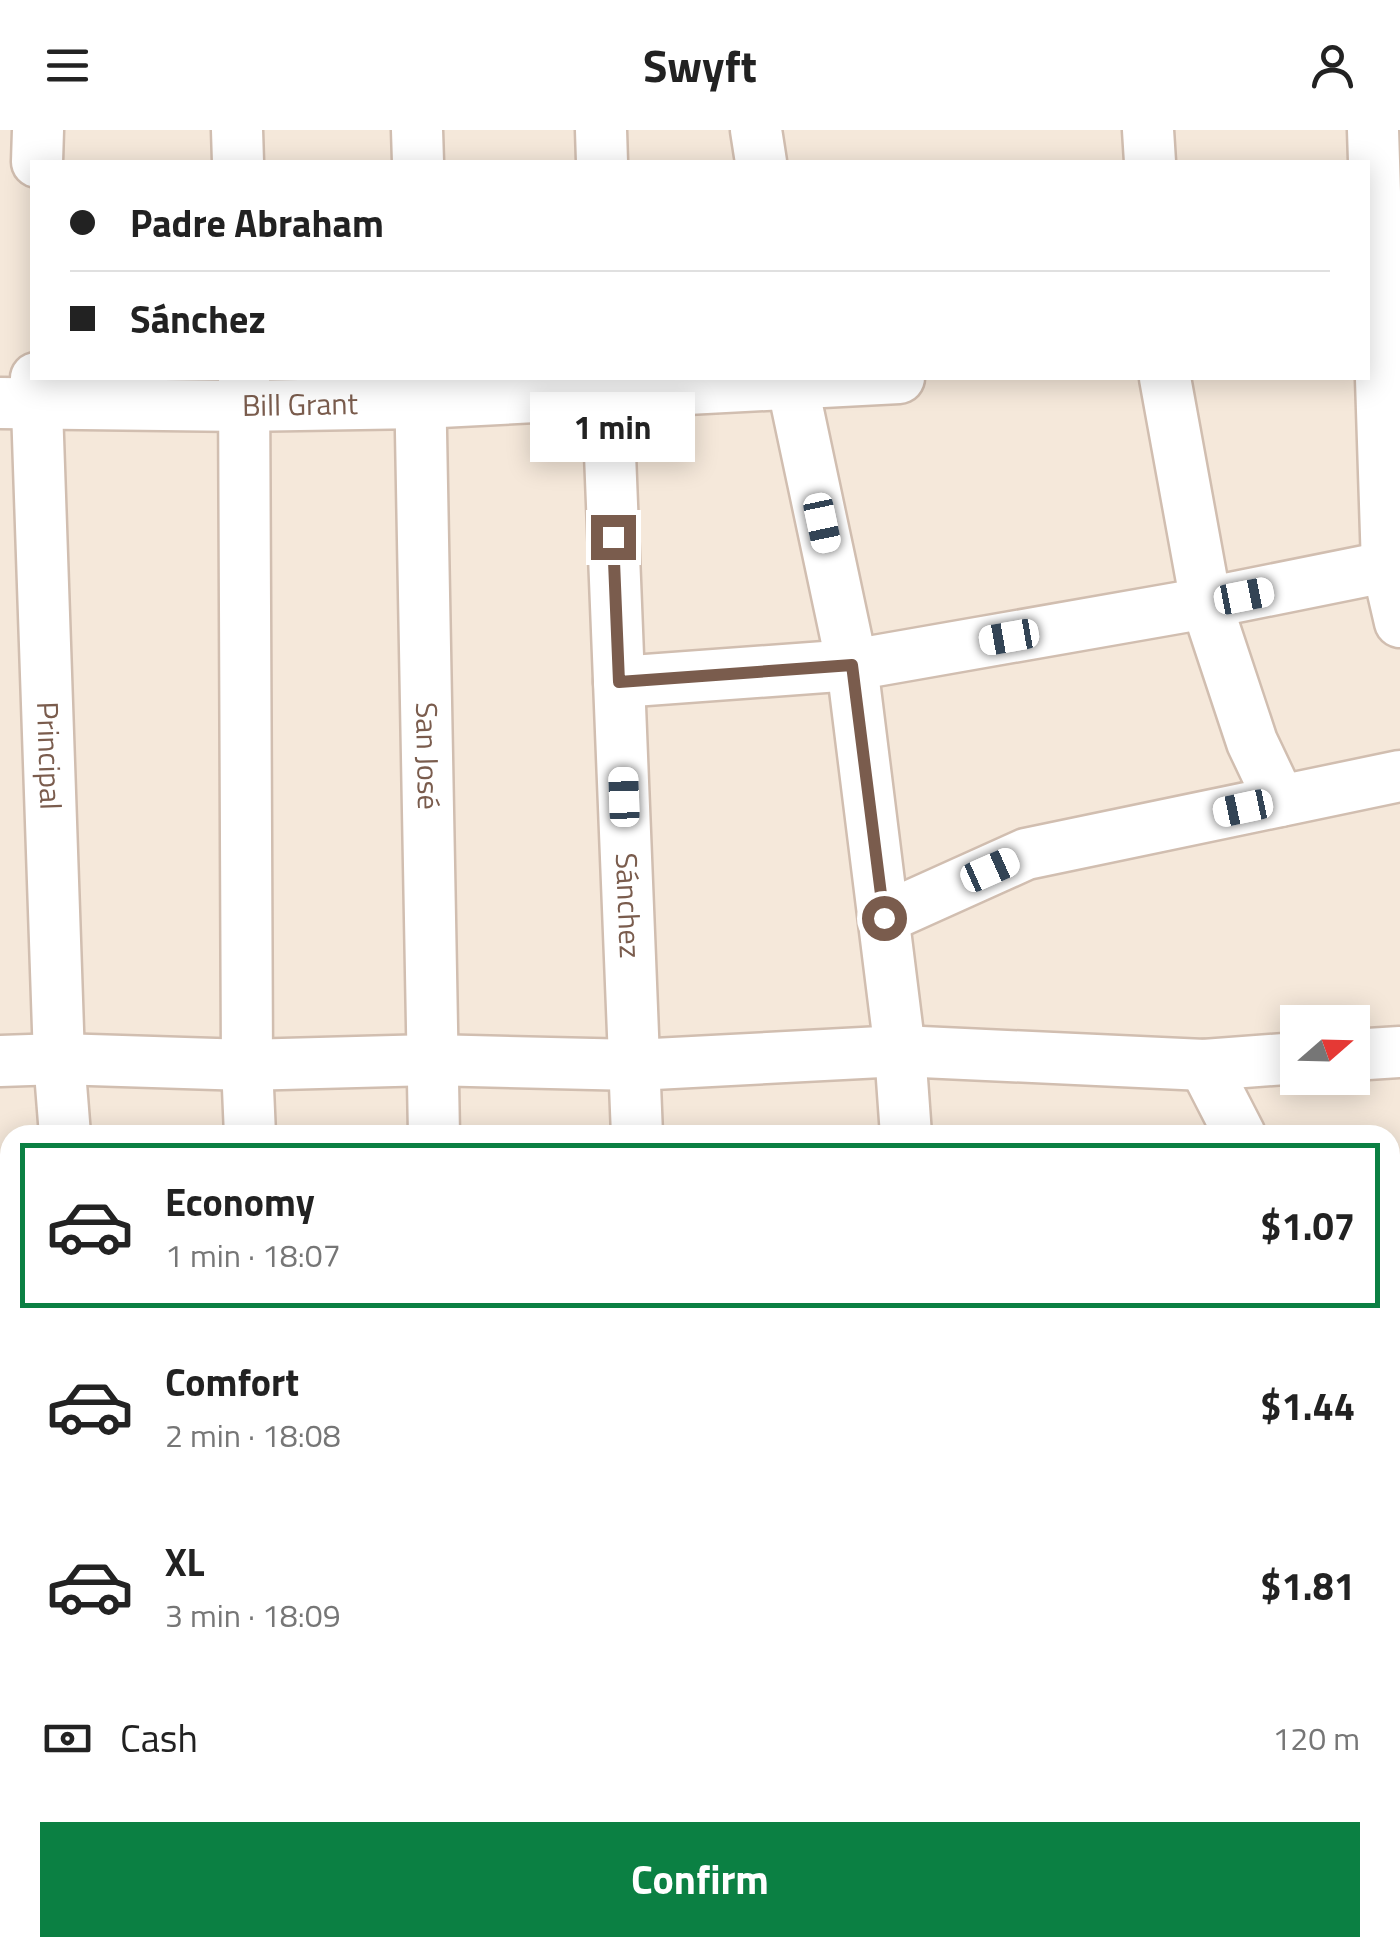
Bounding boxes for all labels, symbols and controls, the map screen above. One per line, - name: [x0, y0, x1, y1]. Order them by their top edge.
- text: Swyft: [643, 31, 757, 99]
- icon: menu: [40, 38, 95, 93]
- icon: person: [1305, 38, 1360, 93]
- text: Padre Abraham: [130, 194, 384, 252]
- text: Sánchez: [130, 290, 266, 348]
- street label: Bill Grant: [242, 380, 359, 428]
- callout: 1 min: [530, 392, 696, 462]
- text: 1 min: [574, 403, 651, 451]
- car: [801, 491, 843, 555]
- route end: [591, 515, 636, 560]
- car: [1212, 576, 1276, 616]
- car: [977, 617, 1041, 657]
- street label: Principal: [25, 701, 75, 811]
- street label: San José: [404, 702, 452, 810]
- car: [608, 766, 640, 828]
- car: [1211, 787, 1275, 829]
- car: [956, 844, 1024, 896]
- street label: Sánchez: [604, 852, 654, 959]
- route start: [862, 896, 907, 941]
- north arrow: [1280, 1005, 1370, 1095]
- map controls: [1280, 1005, 1370, 1095]
- text: Economy: [165, 1173, 315, 1231]
- icon: car: [45, 1181, 135, 1271]
- text: $1.07: [1260, 1197, 1355, 1255]
- text: 1 min · 18:07: [165, 1231, 341, 1279]
- text: Comfort: [165, 1353, 299, 1411]
- icon: car: [45, 1361, 135, 1451]
- text: $1.44: [1260, 1377, 1355, 1435]
- text: 2 min · 18:08: [165, 1411, 341, 1459]
- text: XL: [165, 1533, 205, 1591]
- icon: car: [45, 1541, 135, 1631]
- text: $1.81: [1260, 1557, 1355, 1615]
- text: 3 min · 18:09: [165, 1591, 341, 1639]
- text: Cash: [120, 1709, 198, 1767]
- icon: cash: [40, 1711, 95, 1766]
- text: 120 m: [1272, 1714, 1360, 1762]
- button: Confirm: [40, 1822, 1360, 1937]

